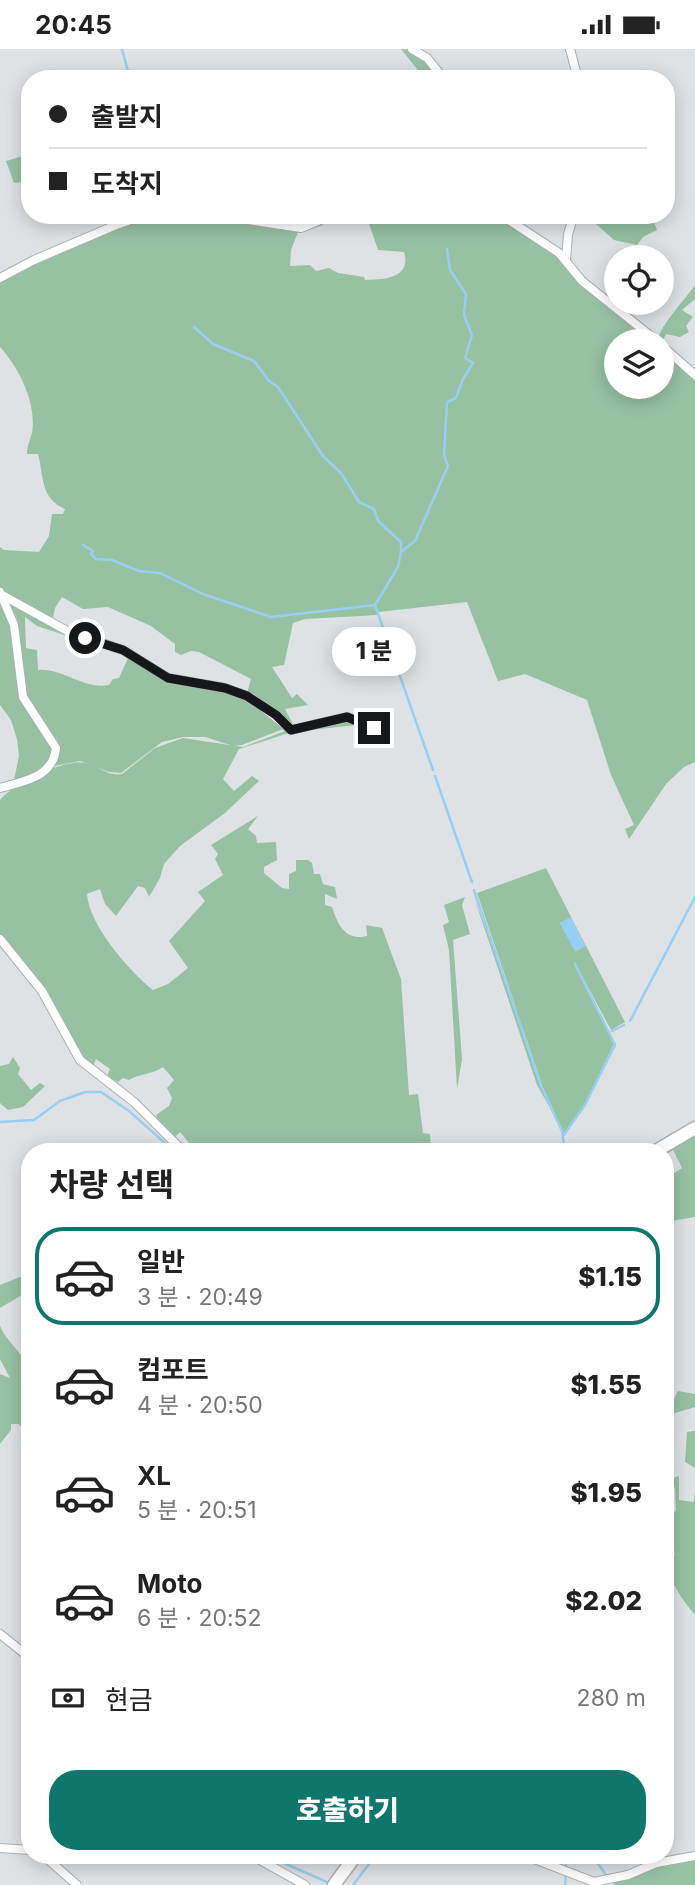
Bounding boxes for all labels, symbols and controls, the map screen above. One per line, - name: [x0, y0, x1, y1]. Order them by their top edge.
- text: 20:45: [35, 9, 112, 40]
- text: 출발지: [91, 101, 163, 132]
- text: 도착지: [91, 168, 163, 199]
- map controls: [604, 245, 674, 399]
- button: locate: [604, 245, 674, 315]
- button: layers: [604, 329, 674, 399]
- route start: [69, 622, 101, 654]
- callout: 1 분: [332, 627, 416, 675]
- text: 1 분: [356, 637, 392, 665]
- route end: [358, 712, 390, 744]
- text: 차량 선택: [49, 1165, 174, 1204]
- icon: car: [53, 1245, 116, 1308]
- text: 일반: [137, 1246, 185, 1277]
- text: $1.15: [578, 1261, 642, 1292]
- text: 3 분 · 20:49: [137, 1283, 263, 1311]
- icon: car: [53, 1353, 116, 1416]
- text: 컴포트: [137, 1354, 209, 1385]
- text: $1.55: [570, 1369, 642, 1400]
- text: 4 분 · 20:50: [137, 1391, 263, 1419]
- text: XL: [137, 1460, 171, 1491]
- icon: car: [53, 1461, 116, 1524]
- text: $1.95: [570, 1477, 642, 1508]
- text: 5 분 · 20:51: [137, 1496, 257, 1524]
- text: Moto: [137, 1568, 202, 1599]
- icon: car: [53, 1569, 116, 1632]
- text: $2.02: [565, 1585, 642, 1616]
- text: 6 분 · 20:52: [137, 1604, 262, 1632]
- icon: cash: [49, 1679, 87, 1717]
- text: 현금: [105, 1684, 153, 1715]
- text: 280 m: [577, 1684, 646, 1712]
- button: 호출하기: [49, 1770, 646, 1850]

